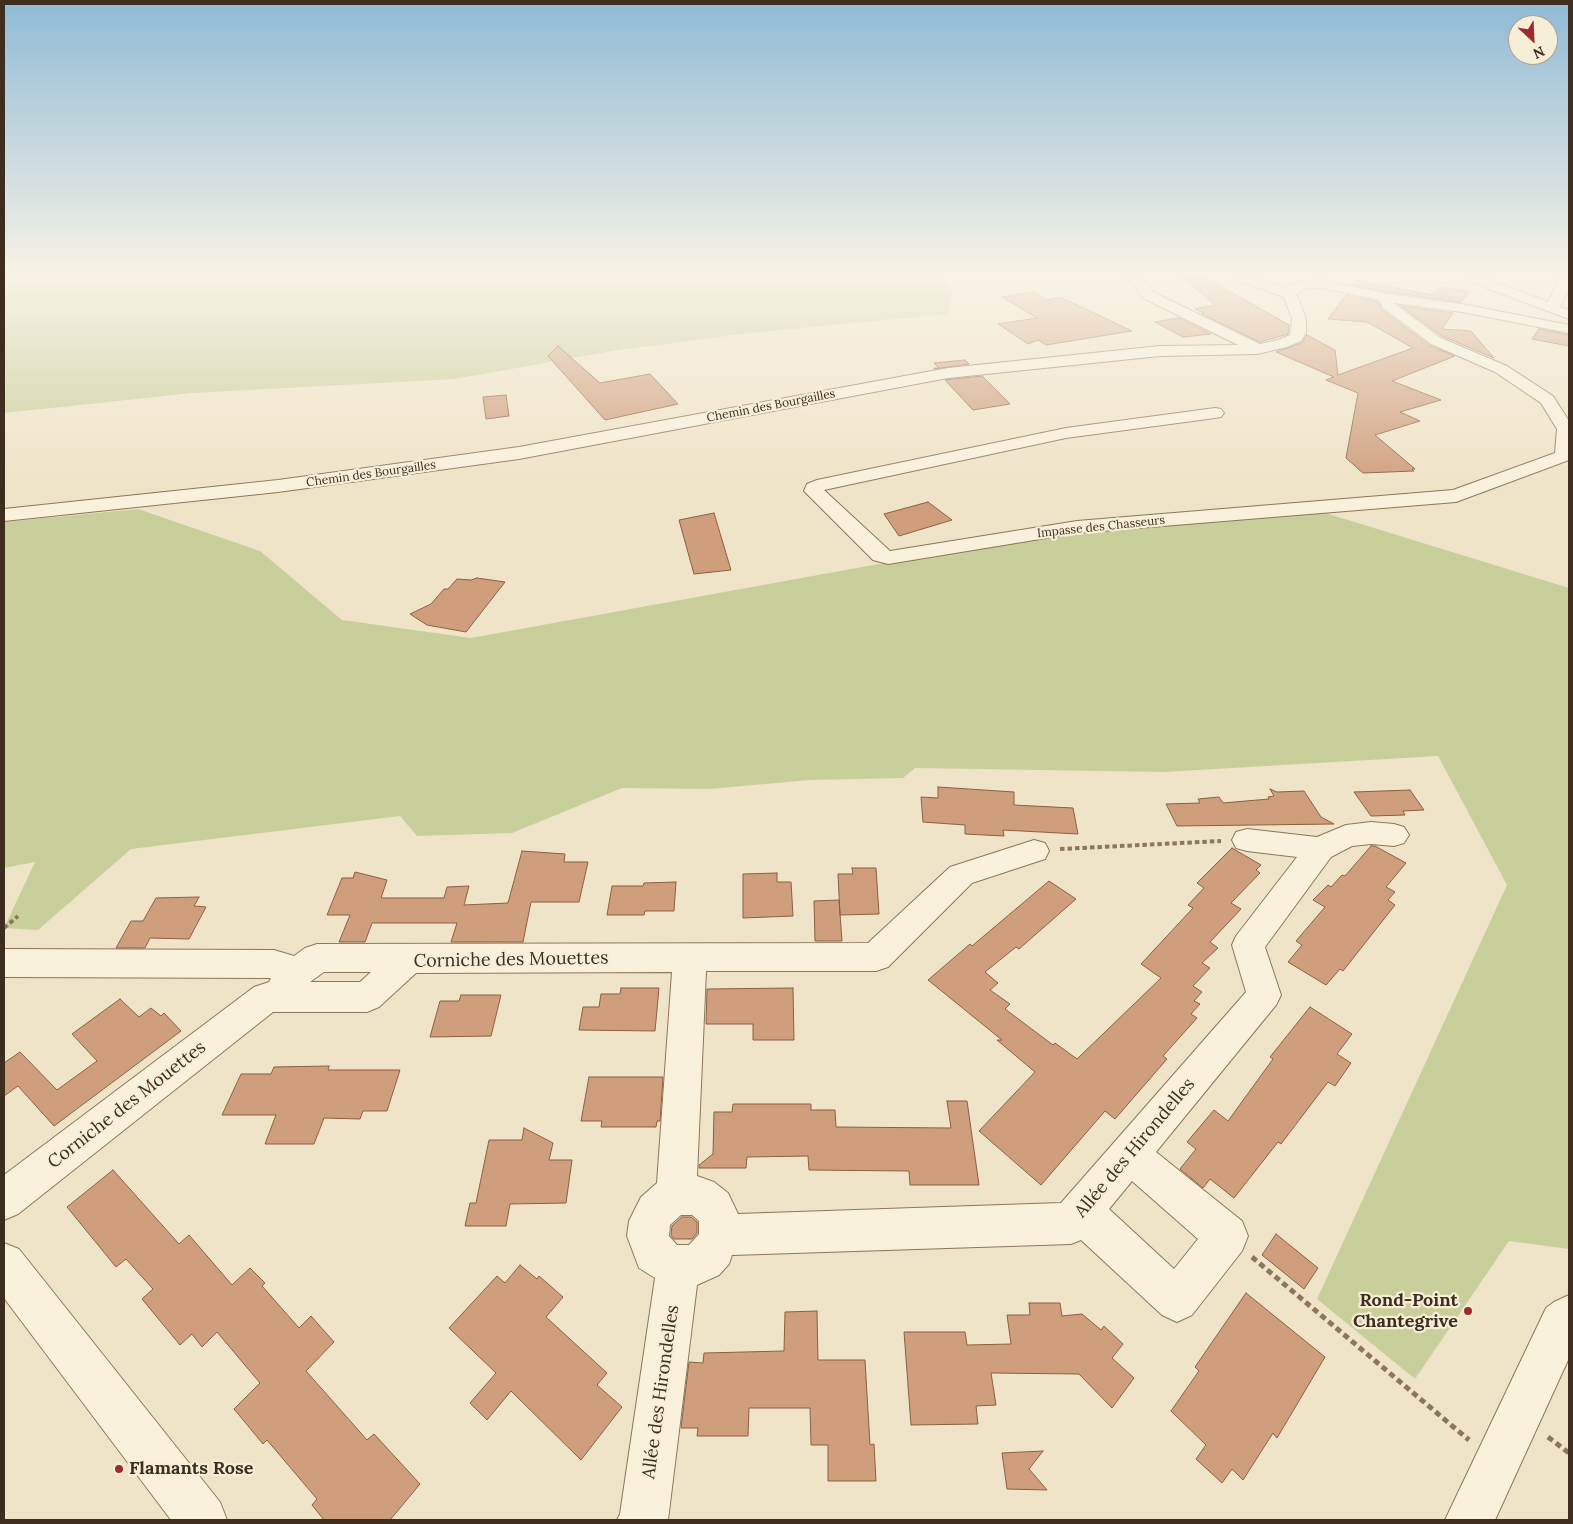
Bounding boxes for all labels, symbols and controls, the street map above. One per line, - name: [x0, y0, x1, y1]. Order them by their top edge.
- north arrow: [1508, 15, 1558, 65]
- text: N: [1530, 42, 1548, 63]
- street label: Chemin des Bourgailles: [706, 386, 836, 426]
- street label: Chemin des Bourgailles: [305, 458, 437, 490]
- street label: Impasse des Chasseurs: [1036, 513, 1166, 541]
- street label: Corniche des Mouettes: [413, 948, 609, 972]
- street label: Corniche des Mouettes: [44, 1037, 210, 1173]
- street label: Allée des Hirondelles: [1070, 1074, 1200, 1222]
- place label: Rond-Point Chantegrive: [1353, 1290, 1458, 1332]
- street label: Allée des Hirondelles: [638, 1304, 684, 1480]
- marker: Rond-Point Chantegrive: [1462, 1305, 1474, 1317]
- place label: Flamants Rose: [129, 1458, 253, 1480]
- marker: Flamants Rose: [113, 1463, 125, 1475]

